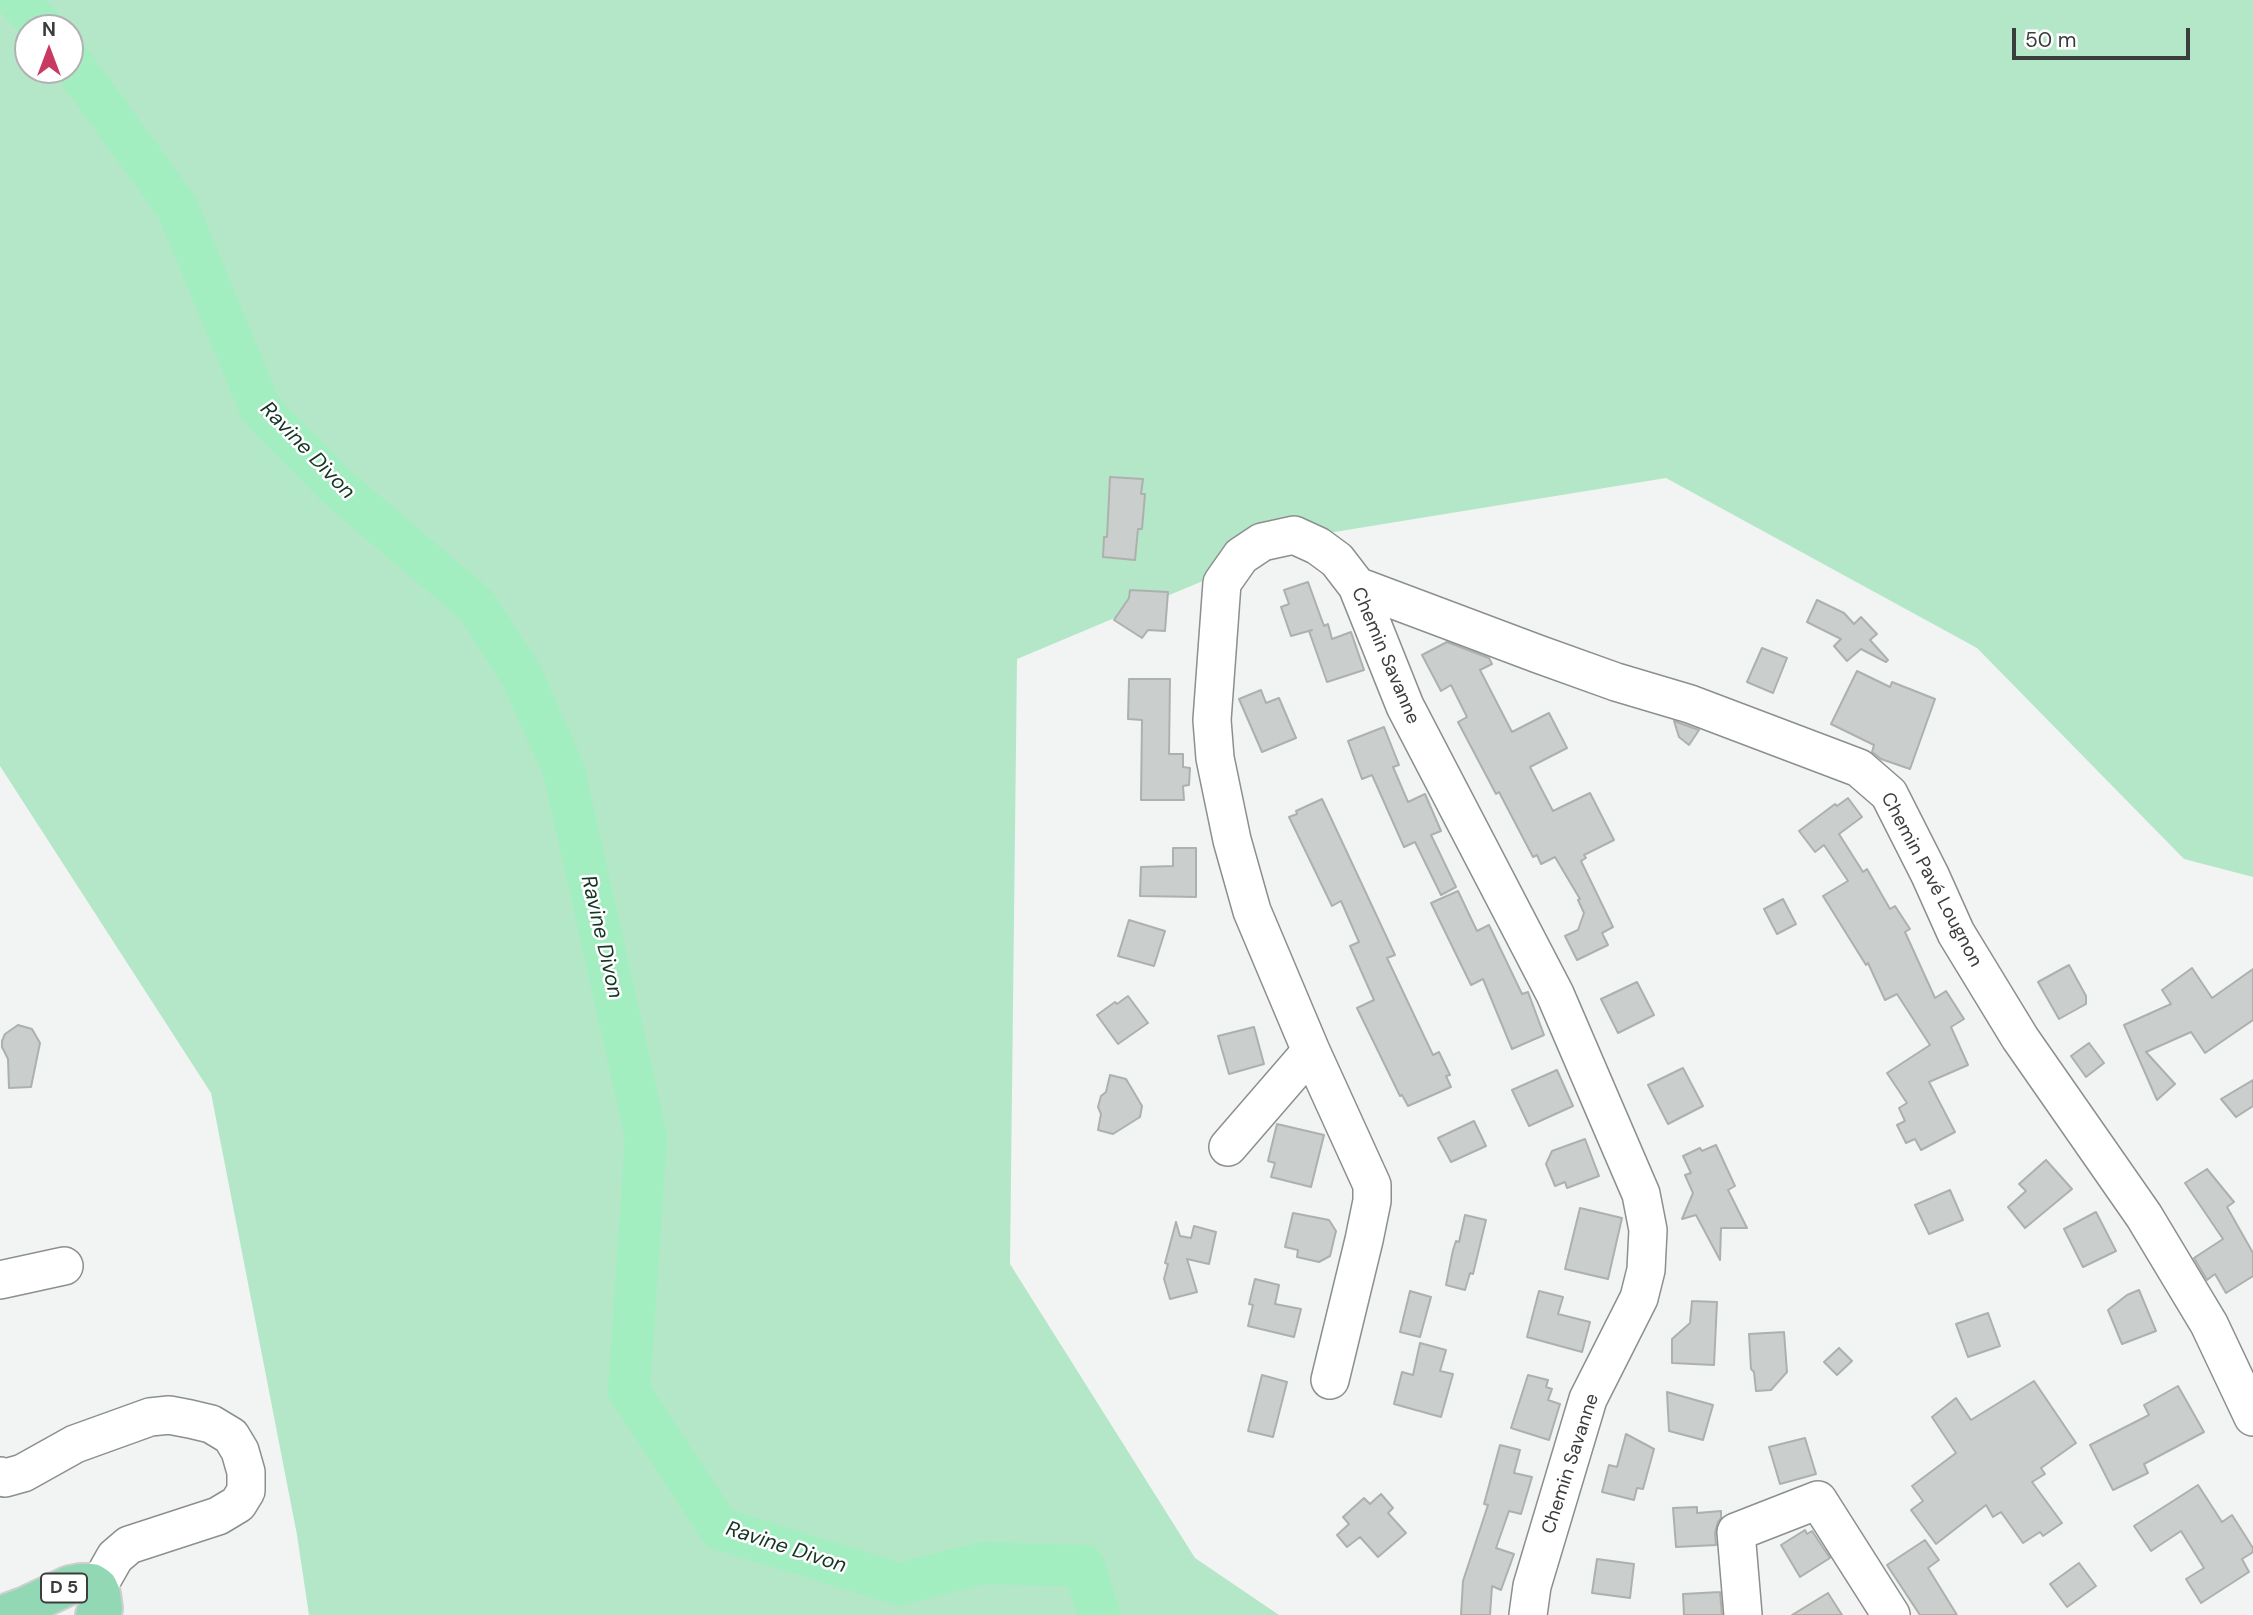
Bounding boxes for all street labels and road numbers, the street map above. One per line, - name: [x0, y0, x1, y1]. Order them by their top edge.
- street label: Chemin Savanne: [1346, 584, 1424, 728]
- street label: Chemin Pavé Lougnon: [1875, 789, 1987, 971]
- street label: Chemin Savanne: [1538, 1391, 1604, 1537]
- road number: D 5: [41, 1574, 87, 1602]

